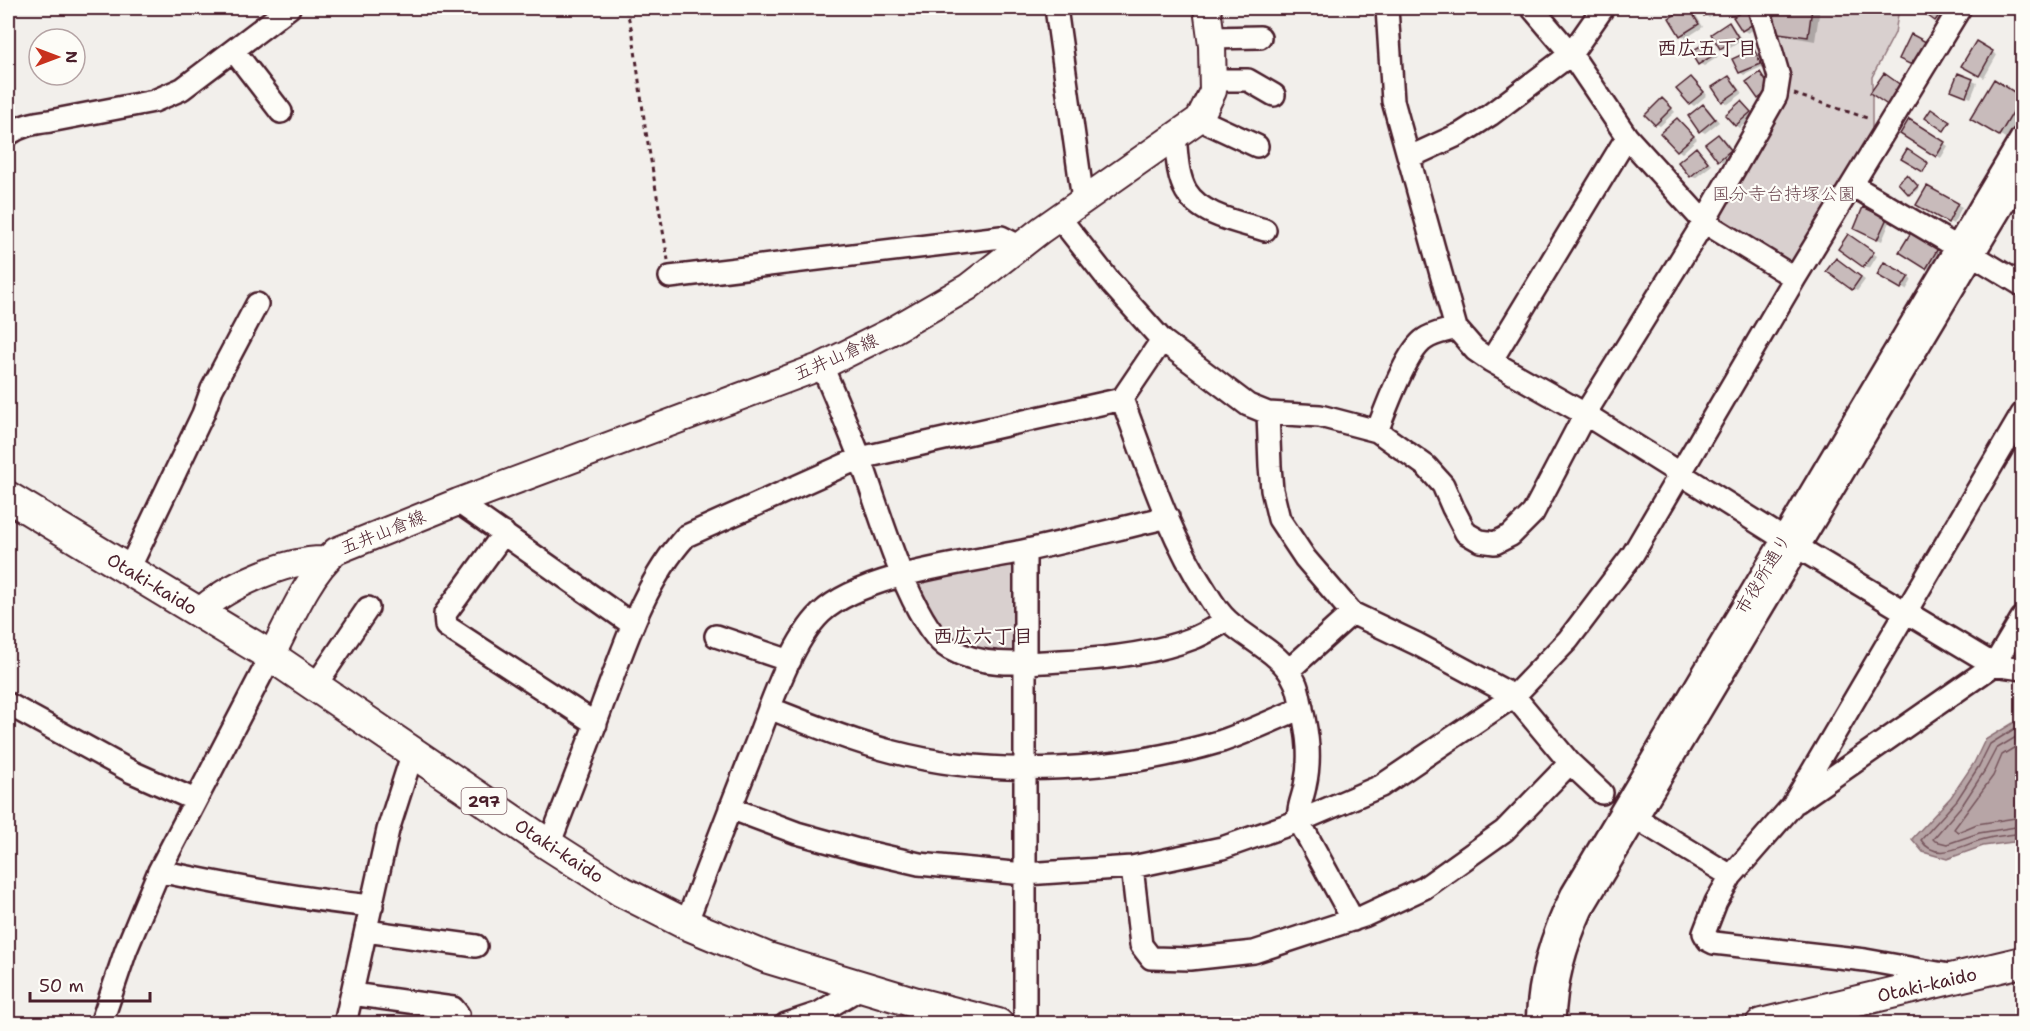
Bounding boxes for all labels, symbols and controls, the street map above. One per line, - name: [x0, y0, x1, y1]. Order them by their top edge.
- north arrow: [27, 27, 87, 87]
- district label: 西広五丁目: [1657, 35, 1757, 61]
- text: N: [61, 51, 82, 63]
- park label: 国分寺台持塚公園: [1712, 182, 1856, 206]
- street label: 五井山倉線: [790, 328, 882, 386]
- street label: 五井山倉線: [337, 504, 429, 560]
- street label: 市役所通り: [1730, 529, 1796, 619]
- street label: Otaki-kaido: [102, 548, 202, 620]
- district label: 西広六丁目: [933, 623, 1033, 649]
- road number: 297: [462, 788, 506, 814]
- street label: Otaki-kaido: [510, 813, 608, 889]
- street label: Otaki-kaido: [1875, 962, 1979, 1008]
- scale bar: [30, 965, 150, 1003]
- text: 50 m: [39, 974, 84, 998]

